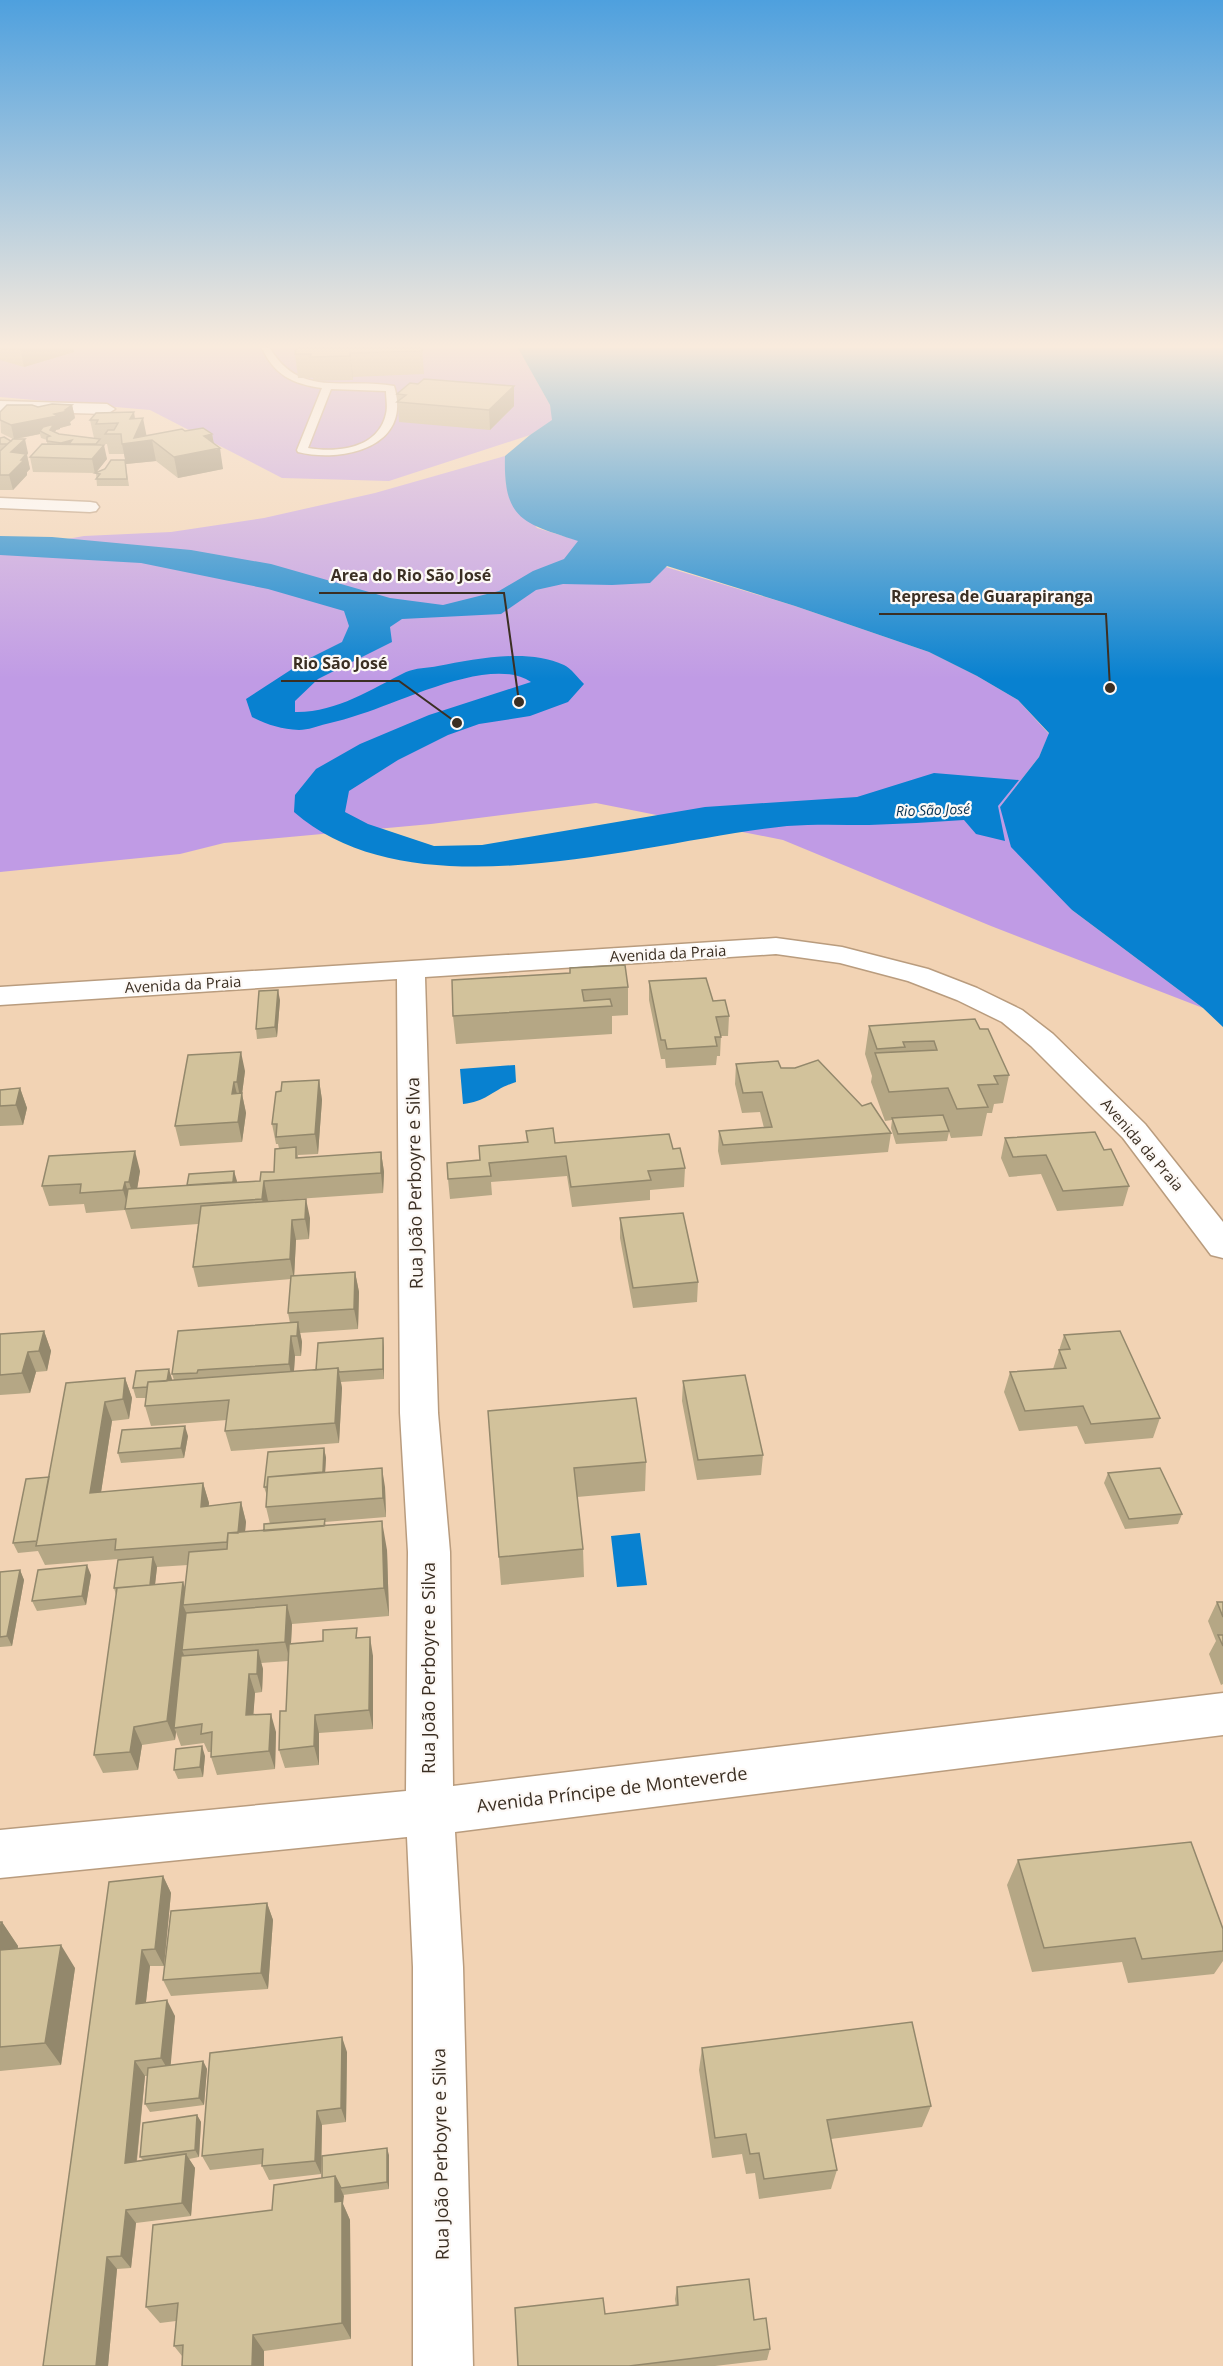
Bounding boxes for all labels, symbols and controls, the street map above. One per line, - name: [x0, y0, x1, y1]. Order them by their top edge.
- callout: Area do Rio São José: [319, 559, 504, 593]
- text: Area do Rio São José: [331, 564, 491, 586]
- callout: Represa de Guarapiranga: [879, 580, 1106, 614]
- text: Represa de Guarapiranga: [891, 585, 1093, 607]
- callout: Rio São José: [281, 647, 399, 681]
- text: Rio São José: [293, 652, 387, 674]
- water label: Rio São José: [896, 799, 970, 820]
- street label: Avenida da Praia: [609, 940, 727, 966]
- street label: Avenida da Praia: [124, 971, 242, 997]
- street label: Rua João Perboyre e Silva: [400, 1077, 428, 1289]
- street label: Avenida da Praia: [1097, 1094, 1189, 1195]
- street label: Rua João Perboyre e Silva: [416, 1562, 440, 1774]
- street label: Avenida Príncipe de Monteverde: [475, 1760, 749, 1818]
- street label: Rua João Perboyre e Silva: [426, 2048, 454, 2260]

